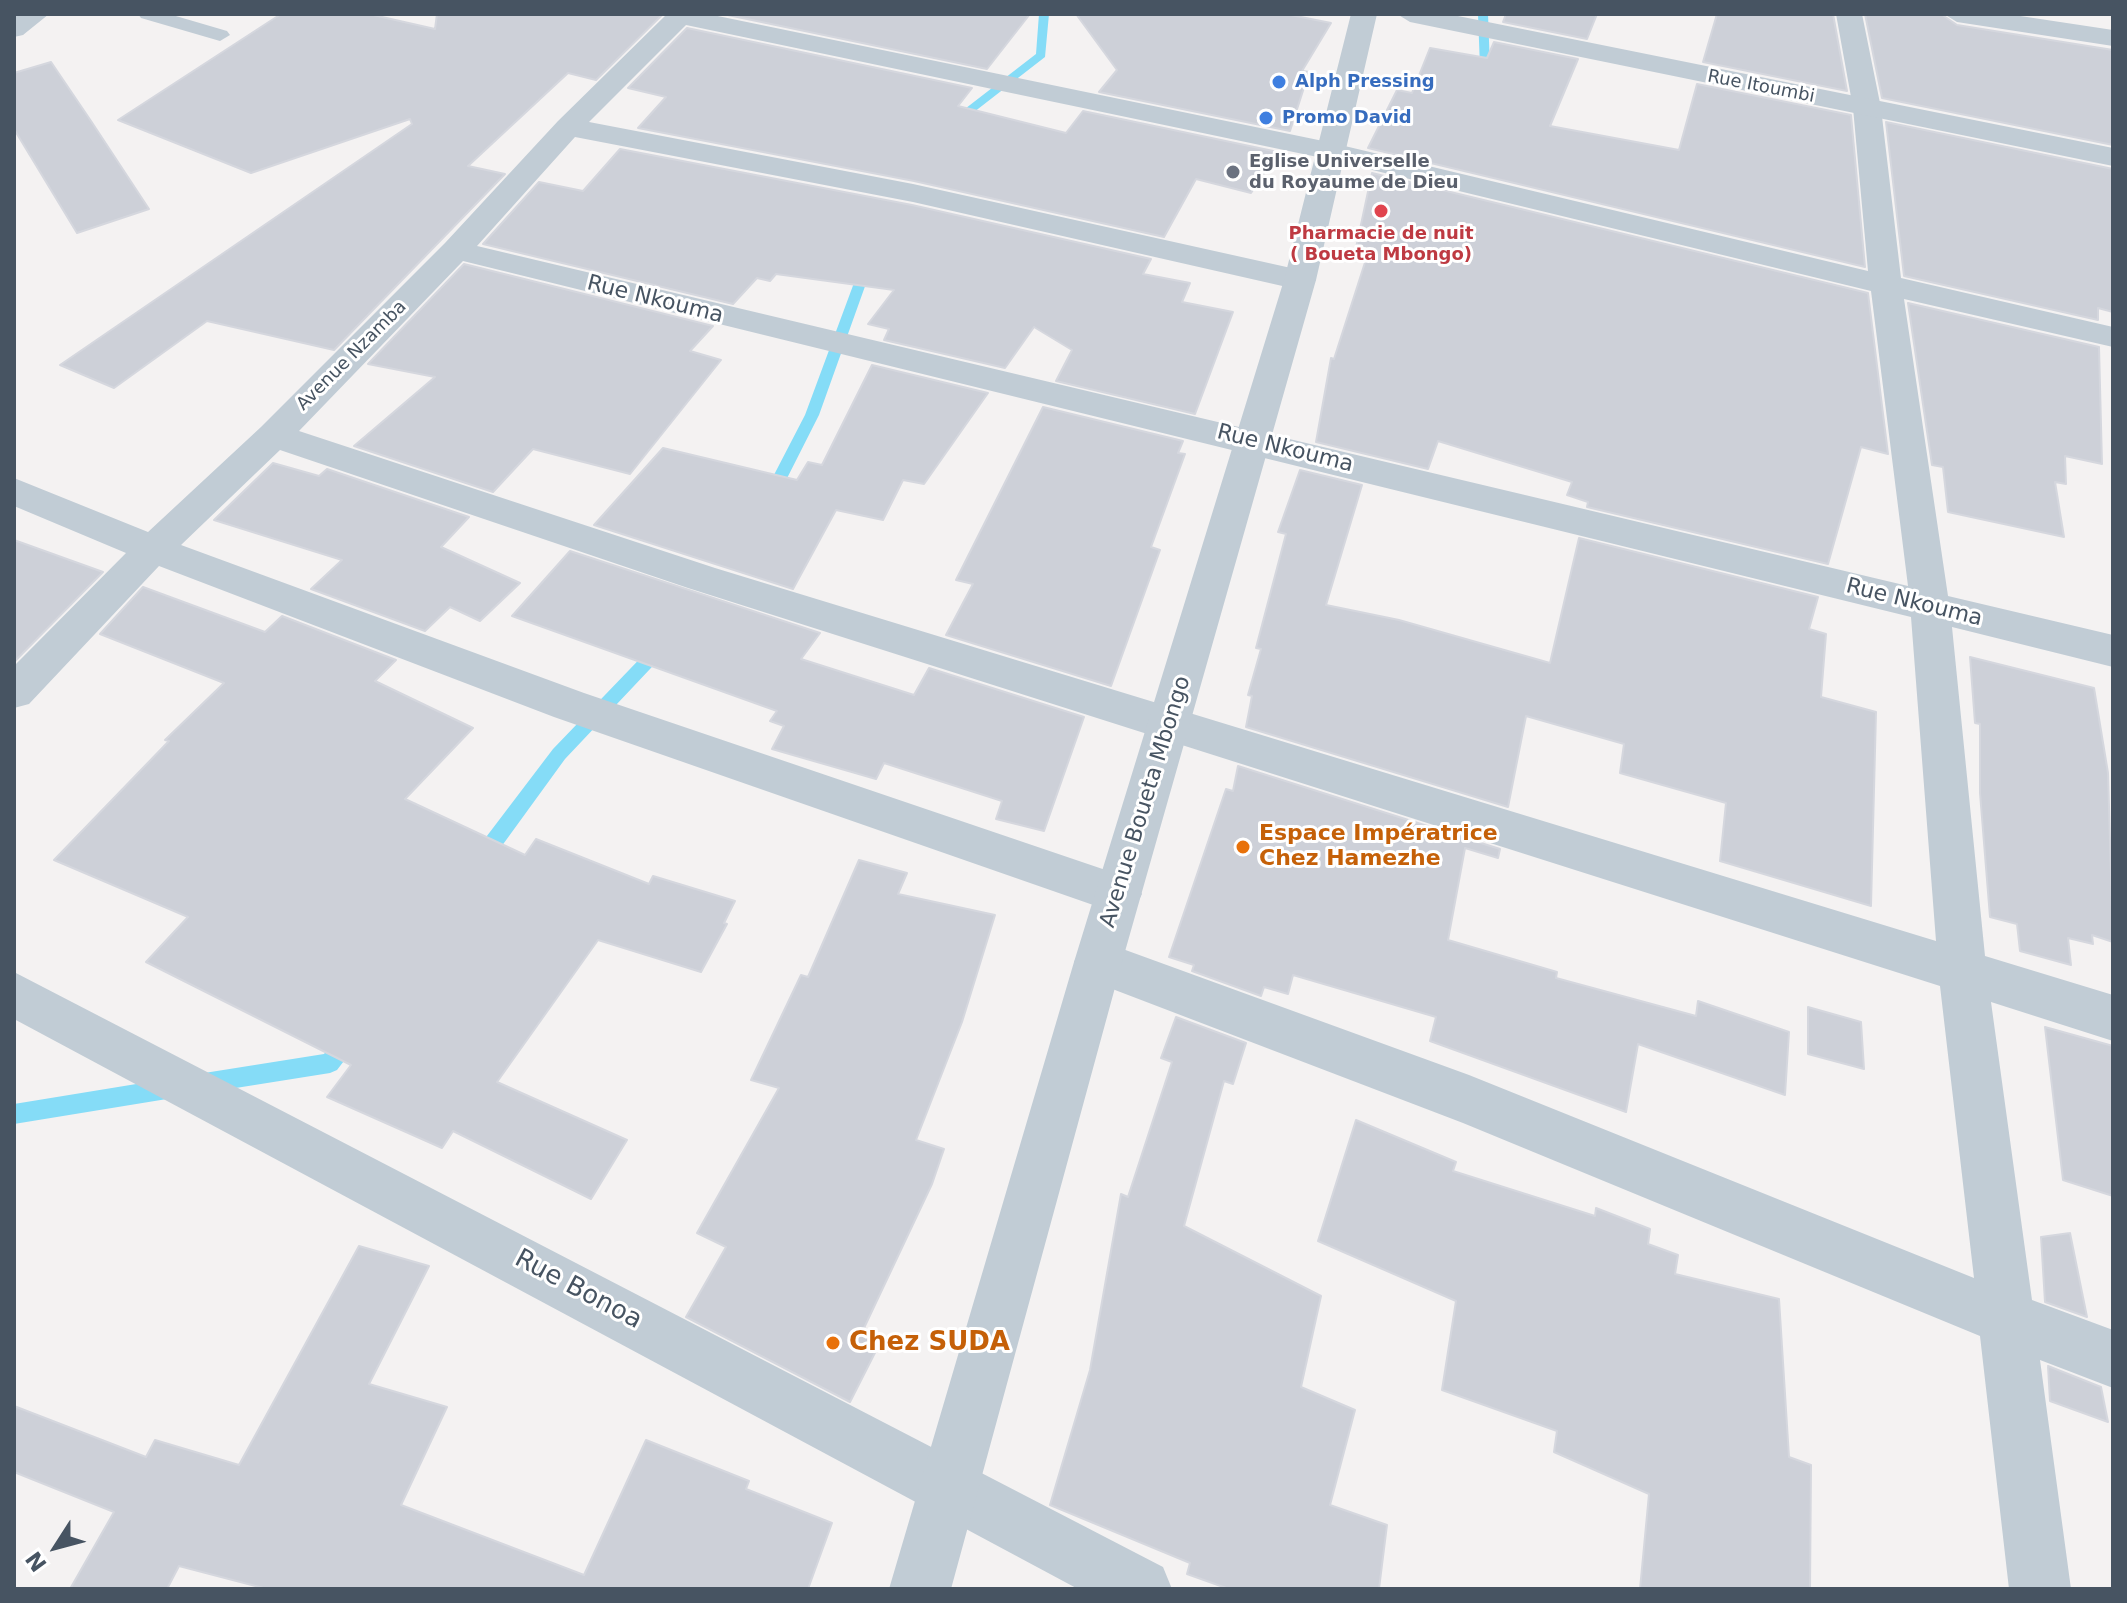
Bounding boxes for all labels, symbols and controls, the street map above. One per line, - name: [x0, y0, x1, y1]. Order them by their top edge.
- street label: Rue Itoumbi: [1706, 66, 1816, 108]
- place label: Alph Pressing: [1295, 71, 1435, 93]
- marker: Alph Pressing: [1270, 73, 1288, 91]
- place label: Promo David: [1282, 107, 1412, 129]
- marker: Promo David: [1257, 109, 1275, 127]
- place label: Eglise Universelle du Royaume de Dieu: [1249, 151, 1459, 194]
- marker: Eglise Universelle du Royaume de Dieu: [1224, 163, 1242, 181]
- marker: Pharmacie de nuit ( Boueta Mbongo): [1372, 202, 1390, 220]
- place label: Pharmacie de nuit ( Boueta Mbongo): [1288, 223, 1474, 266]
- street label: Rue Nkouma: [584, 270, 726, 330]
- street label: Avenue Nzamba: [293, 297, 411, 415]
- street label: Rue Nkouma: [1214, 419, 1356, 479]
- street label: Rue Nkouma: [1843, 573, 1985, 633]
- street label: Avenue Boueta Mbongo: [1095, 673, 1197, 931]
- place label: Espace Impératrice Chez Hamezhe: [1259, 821, 1498, 872]
- marker: Espace Impératrice Chez Hamezhe: [1234, 838, 1252, 856]
- street label: Rue Bonoa: [509, 1243, 647, 1337]
- place label: Chez SUDA: [849, 1327, 1010, 1359]
- marker: Chez SUDA: [824, 1334, 842, 1352]
- north arrow: [16, 1507, 96, 1587]
- text: N: [21, 1547, 52, 1576]

